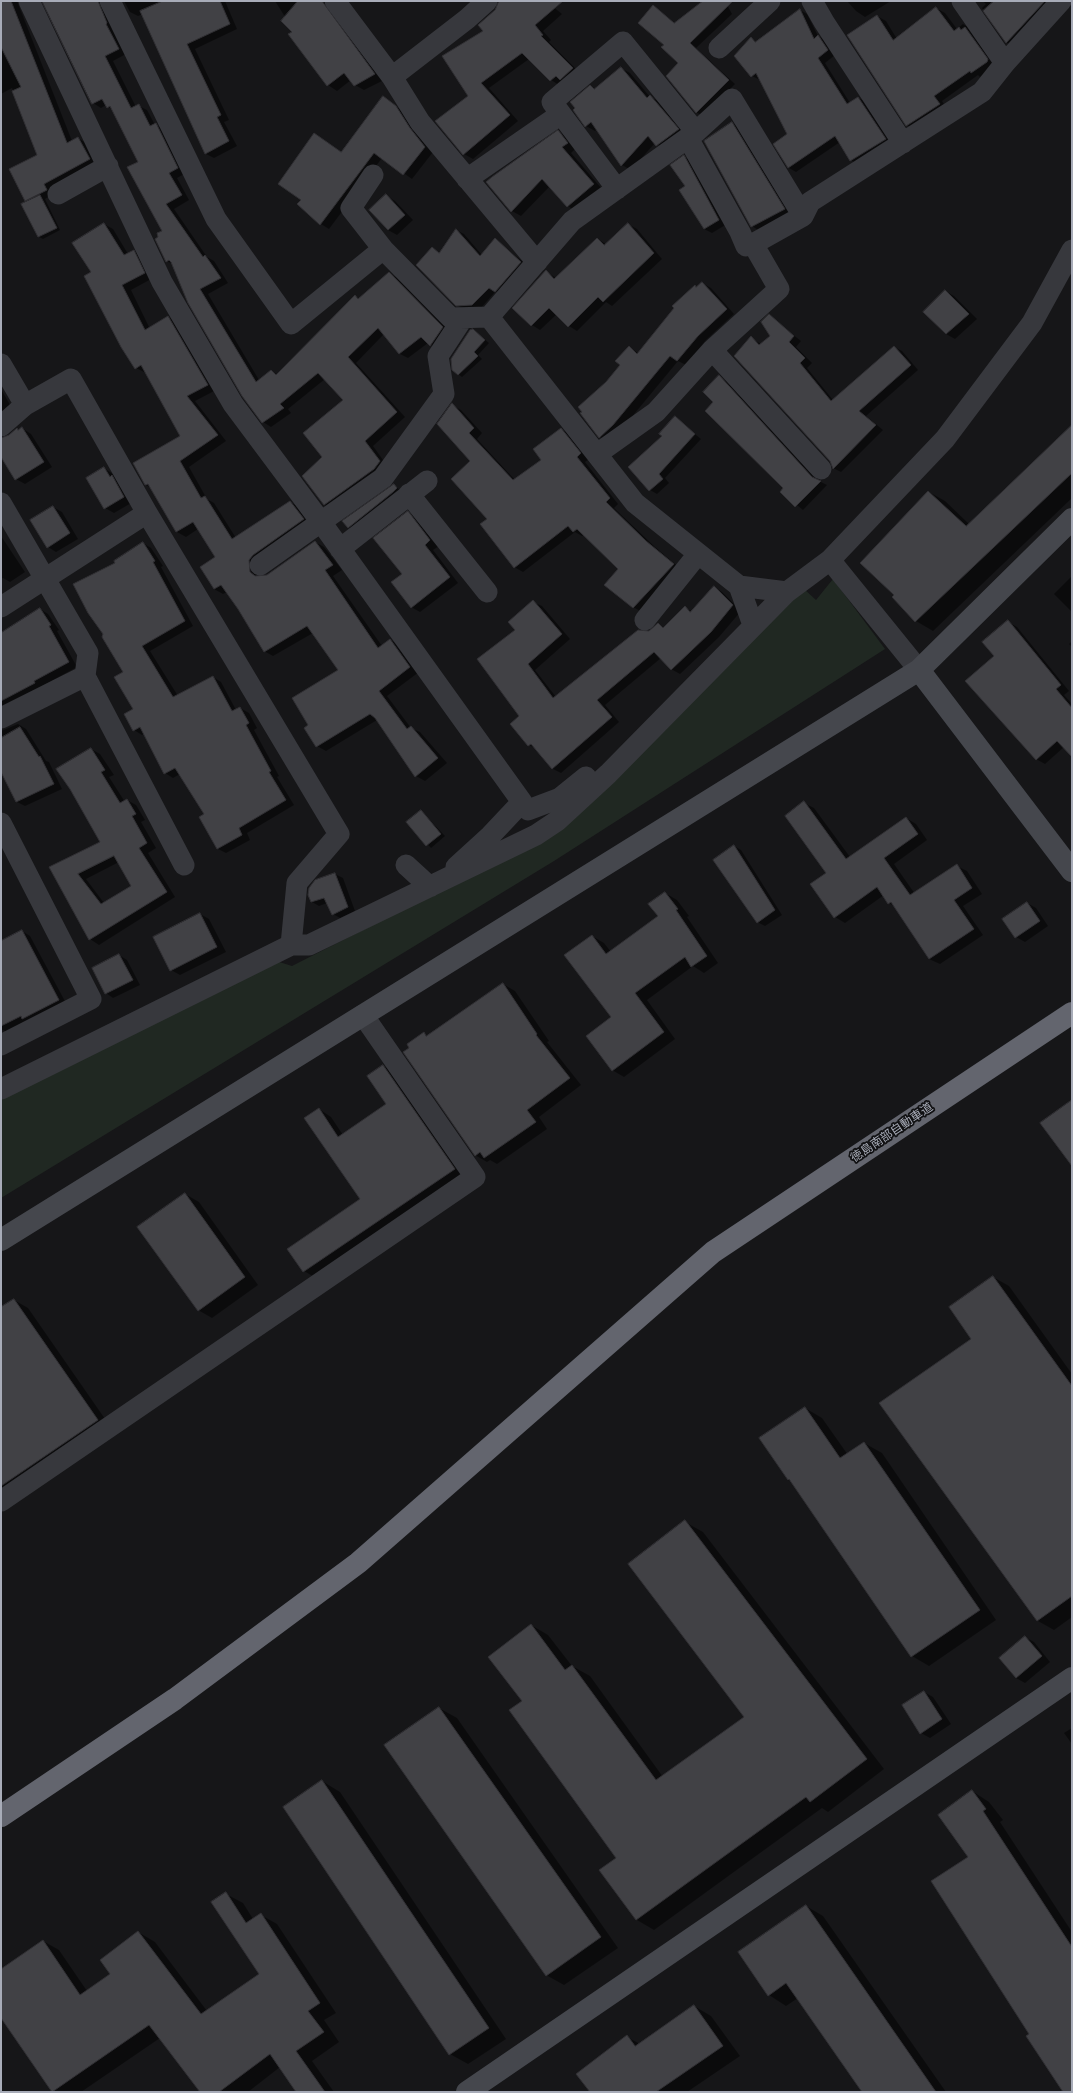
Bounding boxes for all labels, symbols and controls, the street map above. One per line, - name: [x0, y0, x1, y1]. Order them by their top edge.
- street label: 徳島南部自動車道: [848, 1100, 936, 1166]

